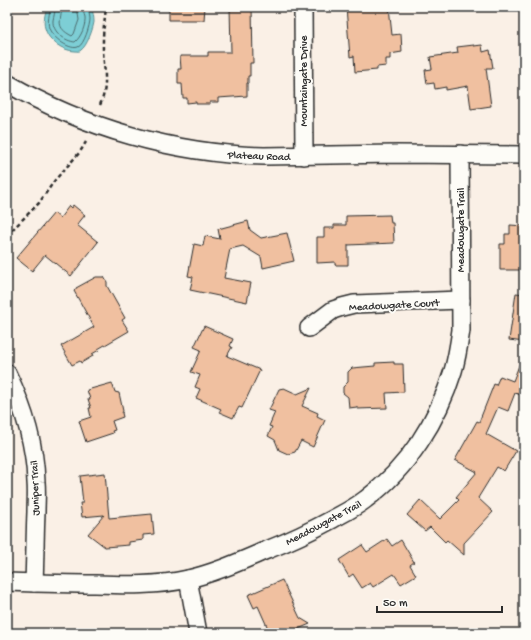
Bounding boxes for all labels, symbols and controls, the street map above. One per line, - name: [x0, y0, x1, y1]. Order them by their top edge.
- street label: Mountaingate Drive: [299, 35, 311, 127]
- street label: Plateau Road: [226, 150, 292, 164]
- street label: Meadowgate Trail: [456, 187, 468, 272]
- street label: Meadowgate Court: [349, 298, 441, 314]
- street label: Juniper Trail: [29, 460, 43, 516]
- street label: Meadowgate Trail: [284, 498, 364, 549]
- scale bar: [377, 588, 502, 614]
- text: 50 m: [383, 597, 408, 611]

